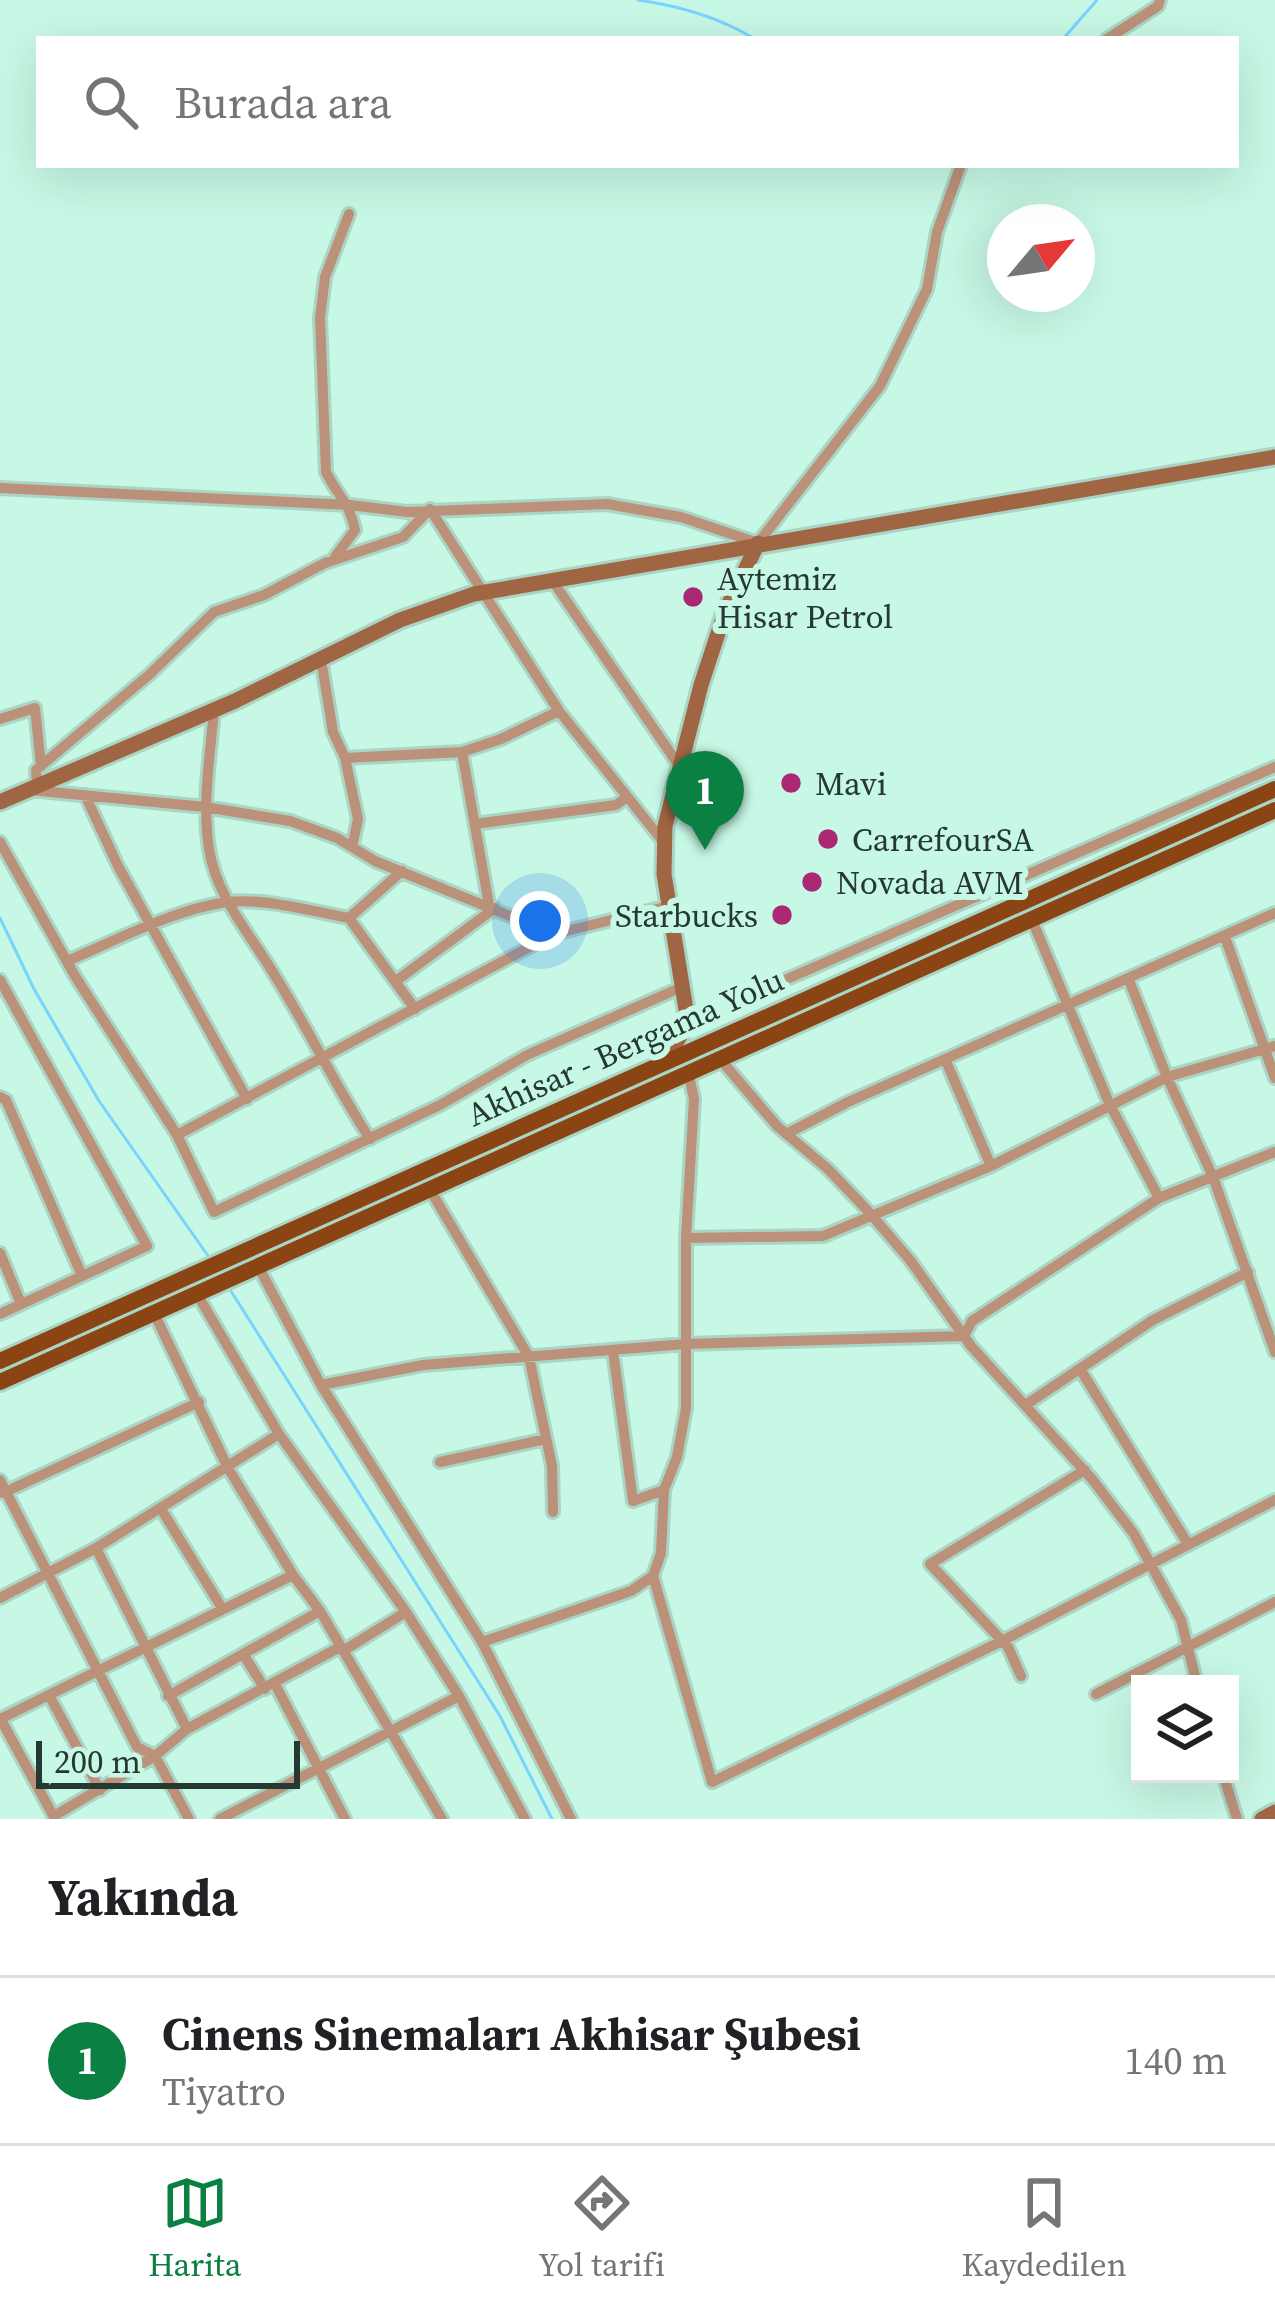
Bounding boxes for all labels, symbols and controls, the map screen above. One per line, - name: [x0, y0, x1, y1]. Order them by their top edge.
- search box: [36, 36, 1239, 168]
- icon: search: [78, 69, 144, 135]
- text: Burada ara: [174, 71, 392, 133]
- north arrow: [987, 204, 1095, 312]
- place label: Aytemiz Hisar Petrol: [717, 556, 893, 639]
- marker: Aytemiz Hisar Petrol: [680, 584, 706, 610]
- pin: 1: [666, 751, 744, 850]
- place label: Mavi: [815, 761, 887, 806]
- marker: Mavi: [778, 770, 804, 796]
- place label: CarrefourSA: [852, 817, 1034, 862]
- marker: CarrefourSA: [815, 826, 841, 852]
- place label: Novada AVM: [836, 860, 1024, 905]
- marker: Novada AVM: [799, 869, 825, 895]
- your location: [510, 891, 570, 951]
- place label: Starbucks: [615, 893, 758, 938]
- marker: Starbucks: [769, 902, 795, 928]
- street label: Akhisar - Bergama Yolu: [460, 957, 790, 1137]
- map controls: [1131, 1675, 1239, 1783]
- button: layers: [1131, 1675, 1239, 1783]
- scale bar: [36, 1735, 300, 1788]
- text: 200 m: [54, 1739, 141, 1784]
- text: Yakında: [48, 1862, 238, 1932]
- text: Cinens Sinemaları Akhisar Şubesi: [162, 2003, 861, 2065]
- text: 1: [76, 2034, 98, 2087]
- text: 140 m: [1124, 2034, 1227, 2087]
- text: Tiyatro: [162, 2065, 286, 2118]
- tab: Harita: [148, 2170, 242, 2287]
- tab: Yol tarifi: [538, 2170, 665, 2287]
- tab: Kaydedilen: [962, 2170, 1127, 2287]

